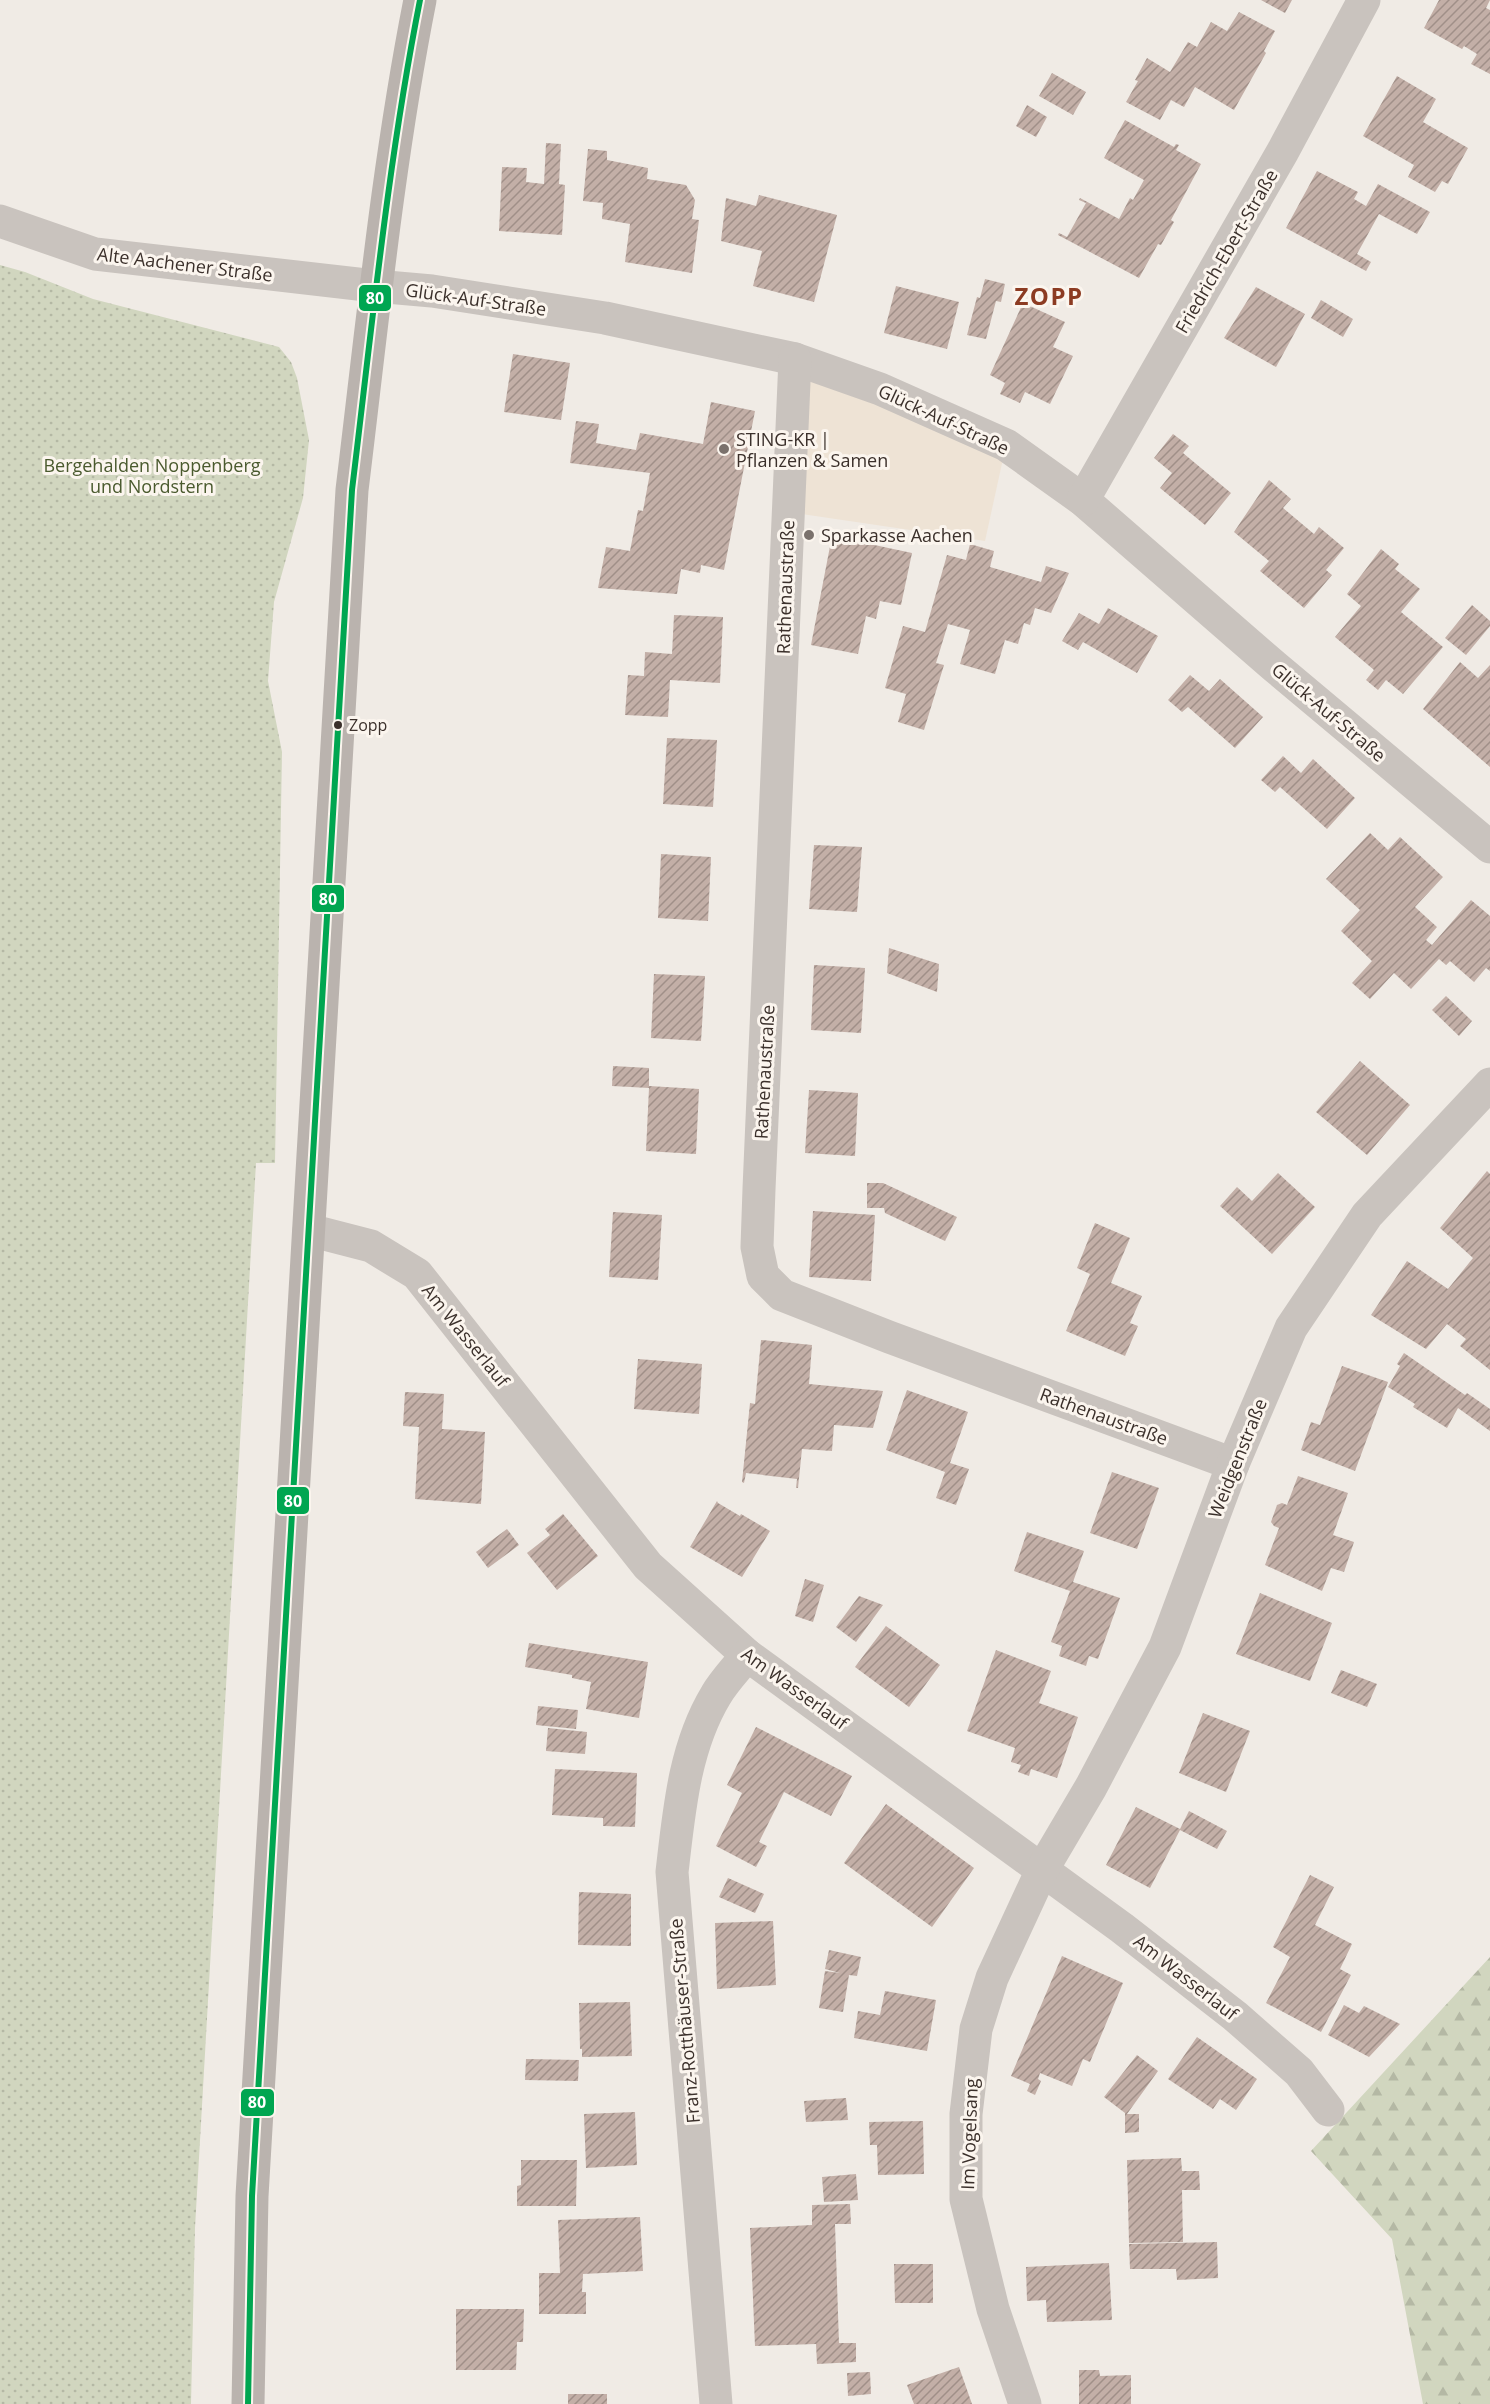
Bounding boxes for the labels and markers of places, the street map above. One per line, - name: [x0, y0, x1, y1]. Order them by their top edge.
- place label: STING-KR | Pflanzen & Samen: [736, 427, 888, 472]
- marker: STING-KR | Pflanzen & Samen: [717, 442, 731, 456]
- place label: Sparkasse Aachen: [821, 523, 973, 547]
- marker: Sparkasse Aachen: [802, 528, 816, 542]
- place label: Zopp: [349, 714, 387, 736]
- marker: Zopp: [332, 719, 344, 731]

